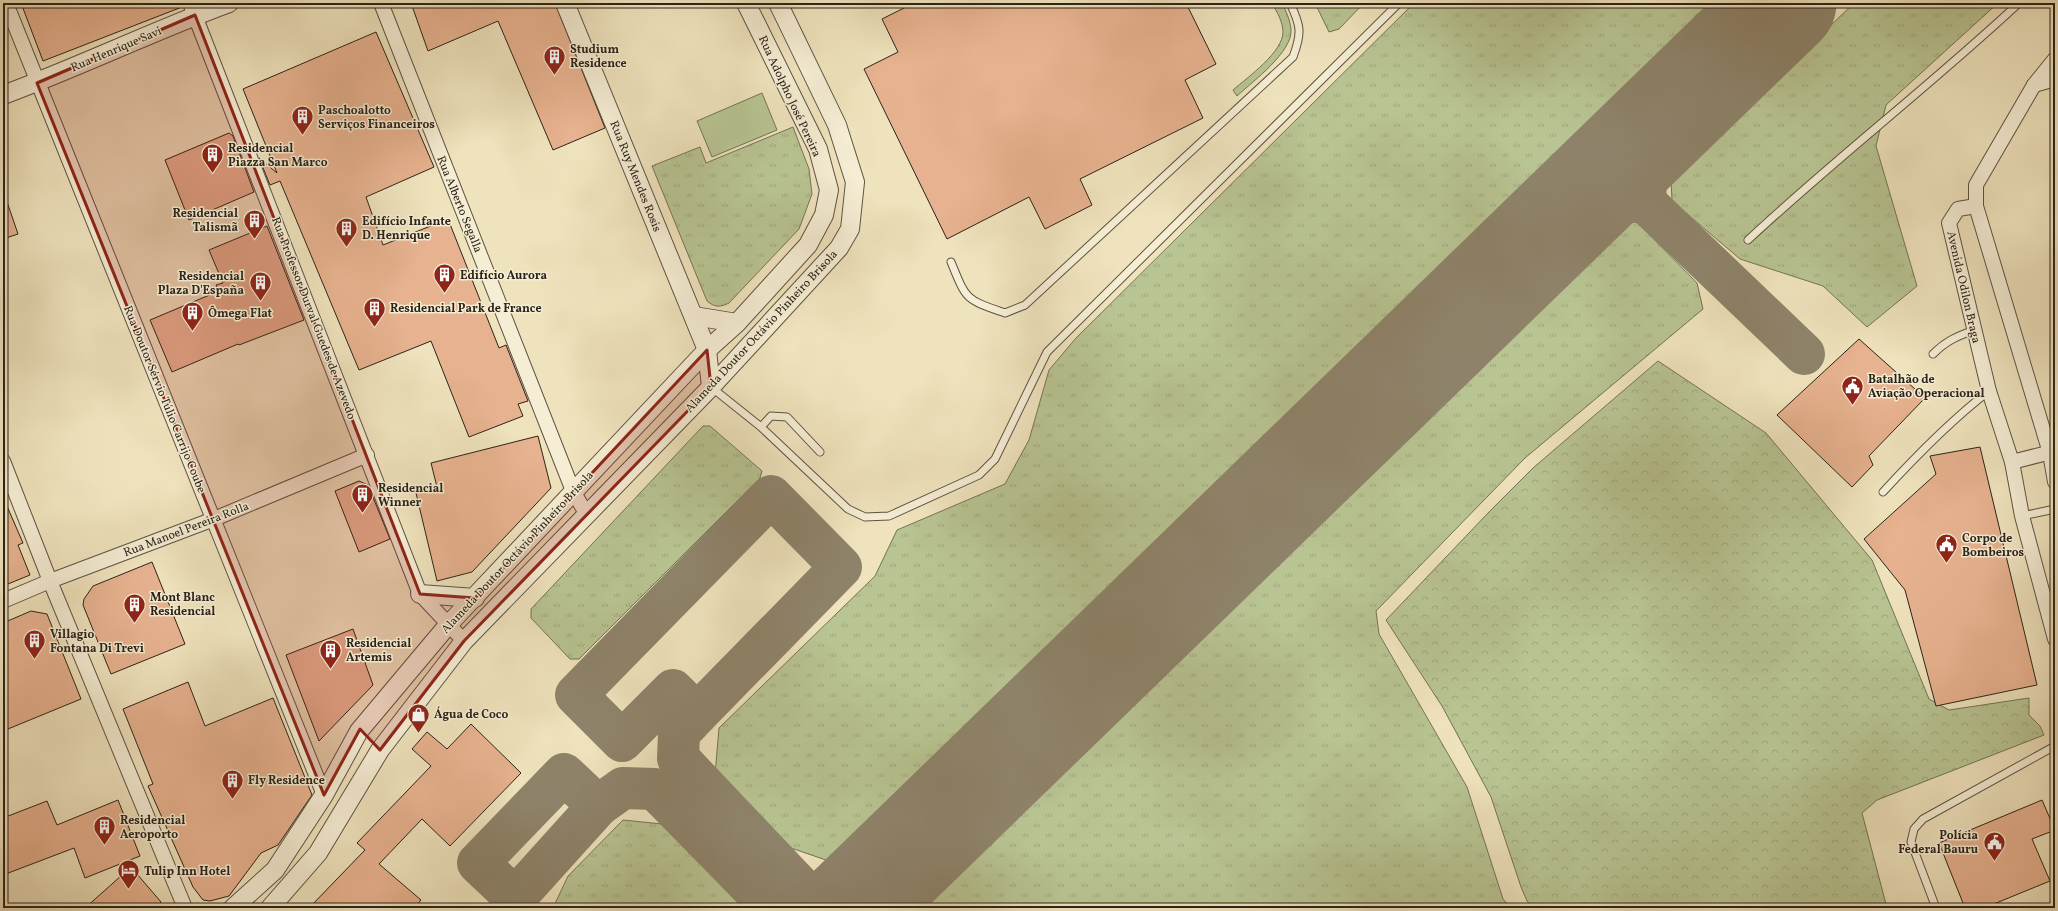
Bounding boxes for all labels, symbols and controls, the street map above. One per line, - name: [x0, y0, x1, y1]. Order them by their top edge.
- street label: Rua Henrique Savi: [68, 23, 165, 76]
- street label: Rua Adolpho José Pereira: [754, 33, 824, 160]
- place label: Studium Residence: [570, 42, 627, 72]
- building icon: Studium Residence: [541, 43, 567, 76]
- place label: Paschoalotto Serviços Financeiros: [318, 103, 435, 133]
- building icon: Paschoalotto Serviços Financeiros: [289, 104, 315, 137]
- street label: Rua Ruy Mendes Rosis: [605, 118, 665, 234]
- place label: Residencial Piazza San Marco: [228, 141, 328, 171]
- building icon: Residencial Piazza San Marco: [199, 142, 225, 175]
- street label: Rua Alberto Segalla: [432, 154, 486, 255]
- place label: Residencial Talismã: [173, 206, 238, 236]
- building icon: Residencial Talismã: [241, 207, 267, 240]
- place label: Edifício Infante D. Henrique: [362, 214, 451, 244]
- street label: Rua Professor Durval Guedes de Azevedo: [267, 215, 359, 422]
- building icon: Edifício Infante D. Henrique: [333, 215, 359, 248]
- street label: Avenida Odilon Braga: [1942, 229, 1984, 345]
- street label: Alameda Doutor Octávio Pinheiro Brisola: [682, 247, 842, 417]
- building icon: Edifício Aurora: [432, 262, 458, 295]
- place label: Edifício Aurora: [460, 268, 547, 284]
- place label: Residencial Plaza D'España: [158, 269, 244, 299]
- building icon: Residencial Plaza D'España: [247, 270, 273, 303]
- building icon: Residencial Park de France: [361, 295, 387, 328]
- building icon: Ômega Flat: [180, 300, 206, 333]
- place label: Residencial Park de France: [390, 301, 542, 317]
- street label: Rua Doutor Sérvio Túlio Carrijo Coube: [119, 303, 209, 496]
- place label: Ômega Flat: [208, 305, 273, 322]
- place label: Batalhão de Aviação Operacional: [1868, 372, 1985, 402]
- public building icon: Batalhão de Aviação Operacional: [1839, 373, 1865, 406]
- street label: Alameda Doutor Octávio Pinheiro Brisola: [438, 468, 598, 638]
- place label: Residencial Winner: [378, 481, 443, 511]
- building icon: Residencial Winner: [350, 482, 376, 515]
- street label: Rua Manoel Pereira Rolla: [121, 499, 251, 561]
- place label: Corpo de Bombeiros: [1962, 531, 2025, 561]
- public building icon: Corpo de Bombeiros: [1934, 532, 1960, 565]
- place label: Mont Blanc Residencial: [150, 590, 215, 620]
- building icon: Mont Blanc Residencial: [121, 591, 147, 624]
- place label: Villagio Fontana Di Trevi: [50, 627, 144, 657]
- building icon: Villagio Fontana Di Trevi: [21, 628, 47, 661]
- place label: Residencial Artemis: [346, 636, 411, 666]
- building icon: Residencial Artemis: [317, 637, 343, 670]
- shop icon: Água de Coco: [406, 701, 432, 734]
- place label: Água de Coco: [434, 706, 508, 723]
- building icon: Fly Residence: [219, 767, 245, 800]
- place label: Fly Residence: [248, 773, 325, 789]
- place label: Residencial Aeroporto: [120, 813, 185, 843]
- building icon: Residencial Aeroporto: [92, 814, 118, 847]
- place label: Polícia Federal Bauru: [1898, 828, 1979, 858]
- public building icon: Polícia Federal Bauru: [1981, 829, 2007, 862]
- hotel icon: Tulip Inn Hotel: [115, 858, 141, 891]
- place label: Tulip Inn Hotel: [144, 864, 230, 880]

